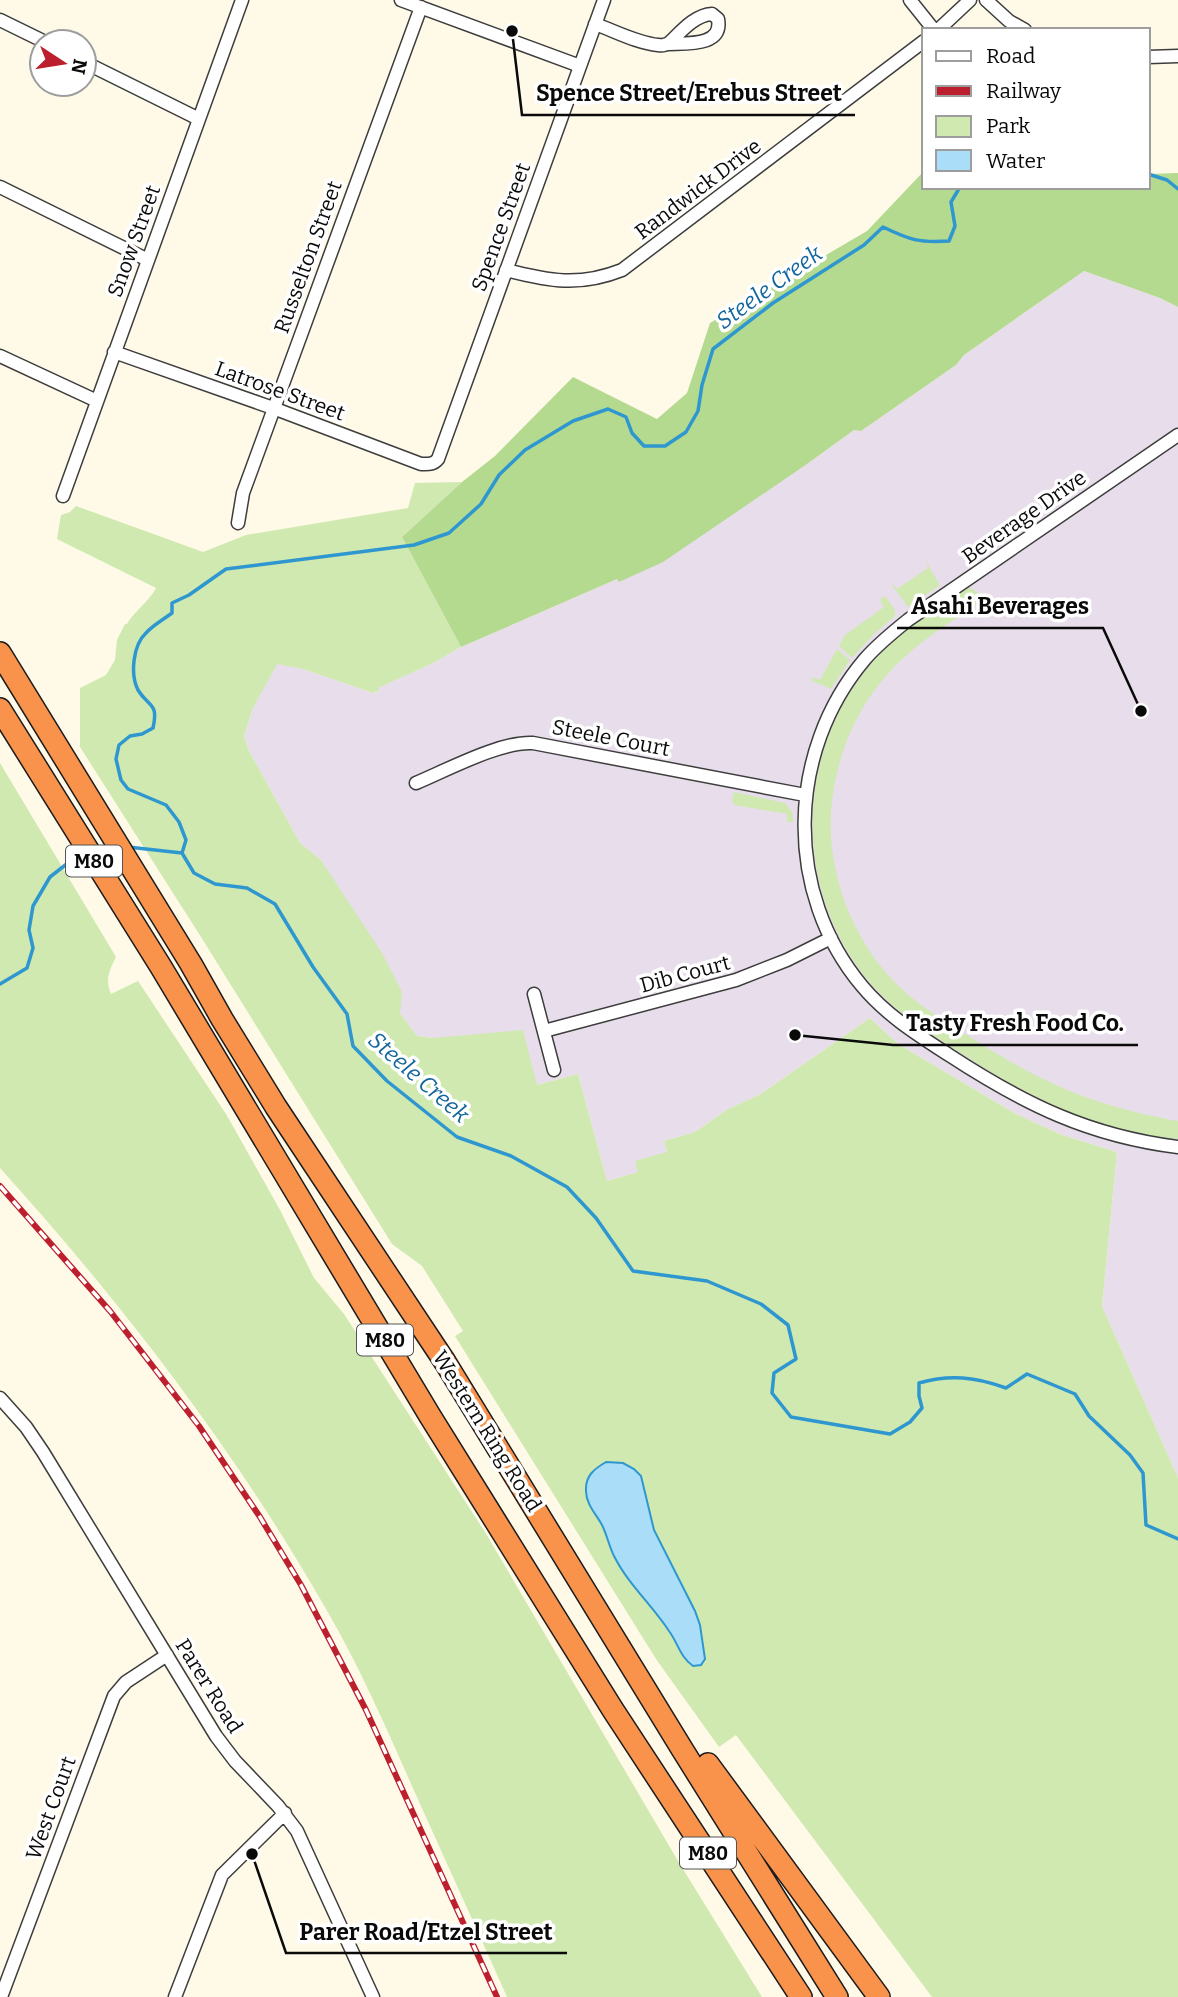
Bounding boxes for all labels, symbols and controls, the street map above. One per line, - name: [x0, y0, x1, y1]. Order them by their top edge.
- north arrow: [28, 28, 98, 98]
- legend: [922, 28, 1150, 189]
- text: Road: [986, 43, 1035, 69]
- text: N: [66, 57, 92, 76]
- callout: Spence Street/Erebus Street: [522, 71, 855, 115]
- text: Railway: [986, 78, 1062, 104]
- text: Spence Street/Erebus Street: [536, 79, 842, 107]
- text: Park: [986, 113, 1030, 139]
- street label: Randwick Drive: [630, 133, 766, 245]
- text: Water: [986, 148, 1045, 174]
- street label: Spence Street: [466, 159, 536, 295]
- street label: Russelton Street: [268, 177, 348, 337]
- street label: Snow Street: [102, 181, 166, 301]
- water label: Steele Creek: [710, 239, 828, 335]
- street label: Latrose Street: [212, 355, 349, 427]
- street label: Beverage Drive: [957, 465, 1091, 569]
- callout: Asahi Beverages: [897, 584, 1103, 628]
- text: Asahi Beverages: [911, 592, 1089, 620]
- street label: Steele Court: [550, 714, 672, 762]
- road number: M80: [66, 846, 122, 876]
- street label: Dib Court: [637, 949, 733, 999]
- callout: Tasty Fresh Food Co.: [893, 1001, 1138, 1045]
- text: Tasty Fresh Food Co.: [906, 1009, 1124, 1037]
- water label: Steele Creek: [363, 1026, 476, 1129]
- road number: M80: [357, 1324, 413, 1356]
- street label: Western Ring Road: [427, 1346, 547, 1516]
- street label: Parer Road: [170, 1634, 248, 1738]
- street label: West Court: [20, 1752, 82, 1863]
- road number: M80: [680, 1838, 736, 1868]
- callout: Parer Road/Etzel Street: [286, 1909, 567, 1953]
- text: Parer Road/Etzel Street: [299, 1918, 553, 1946]

